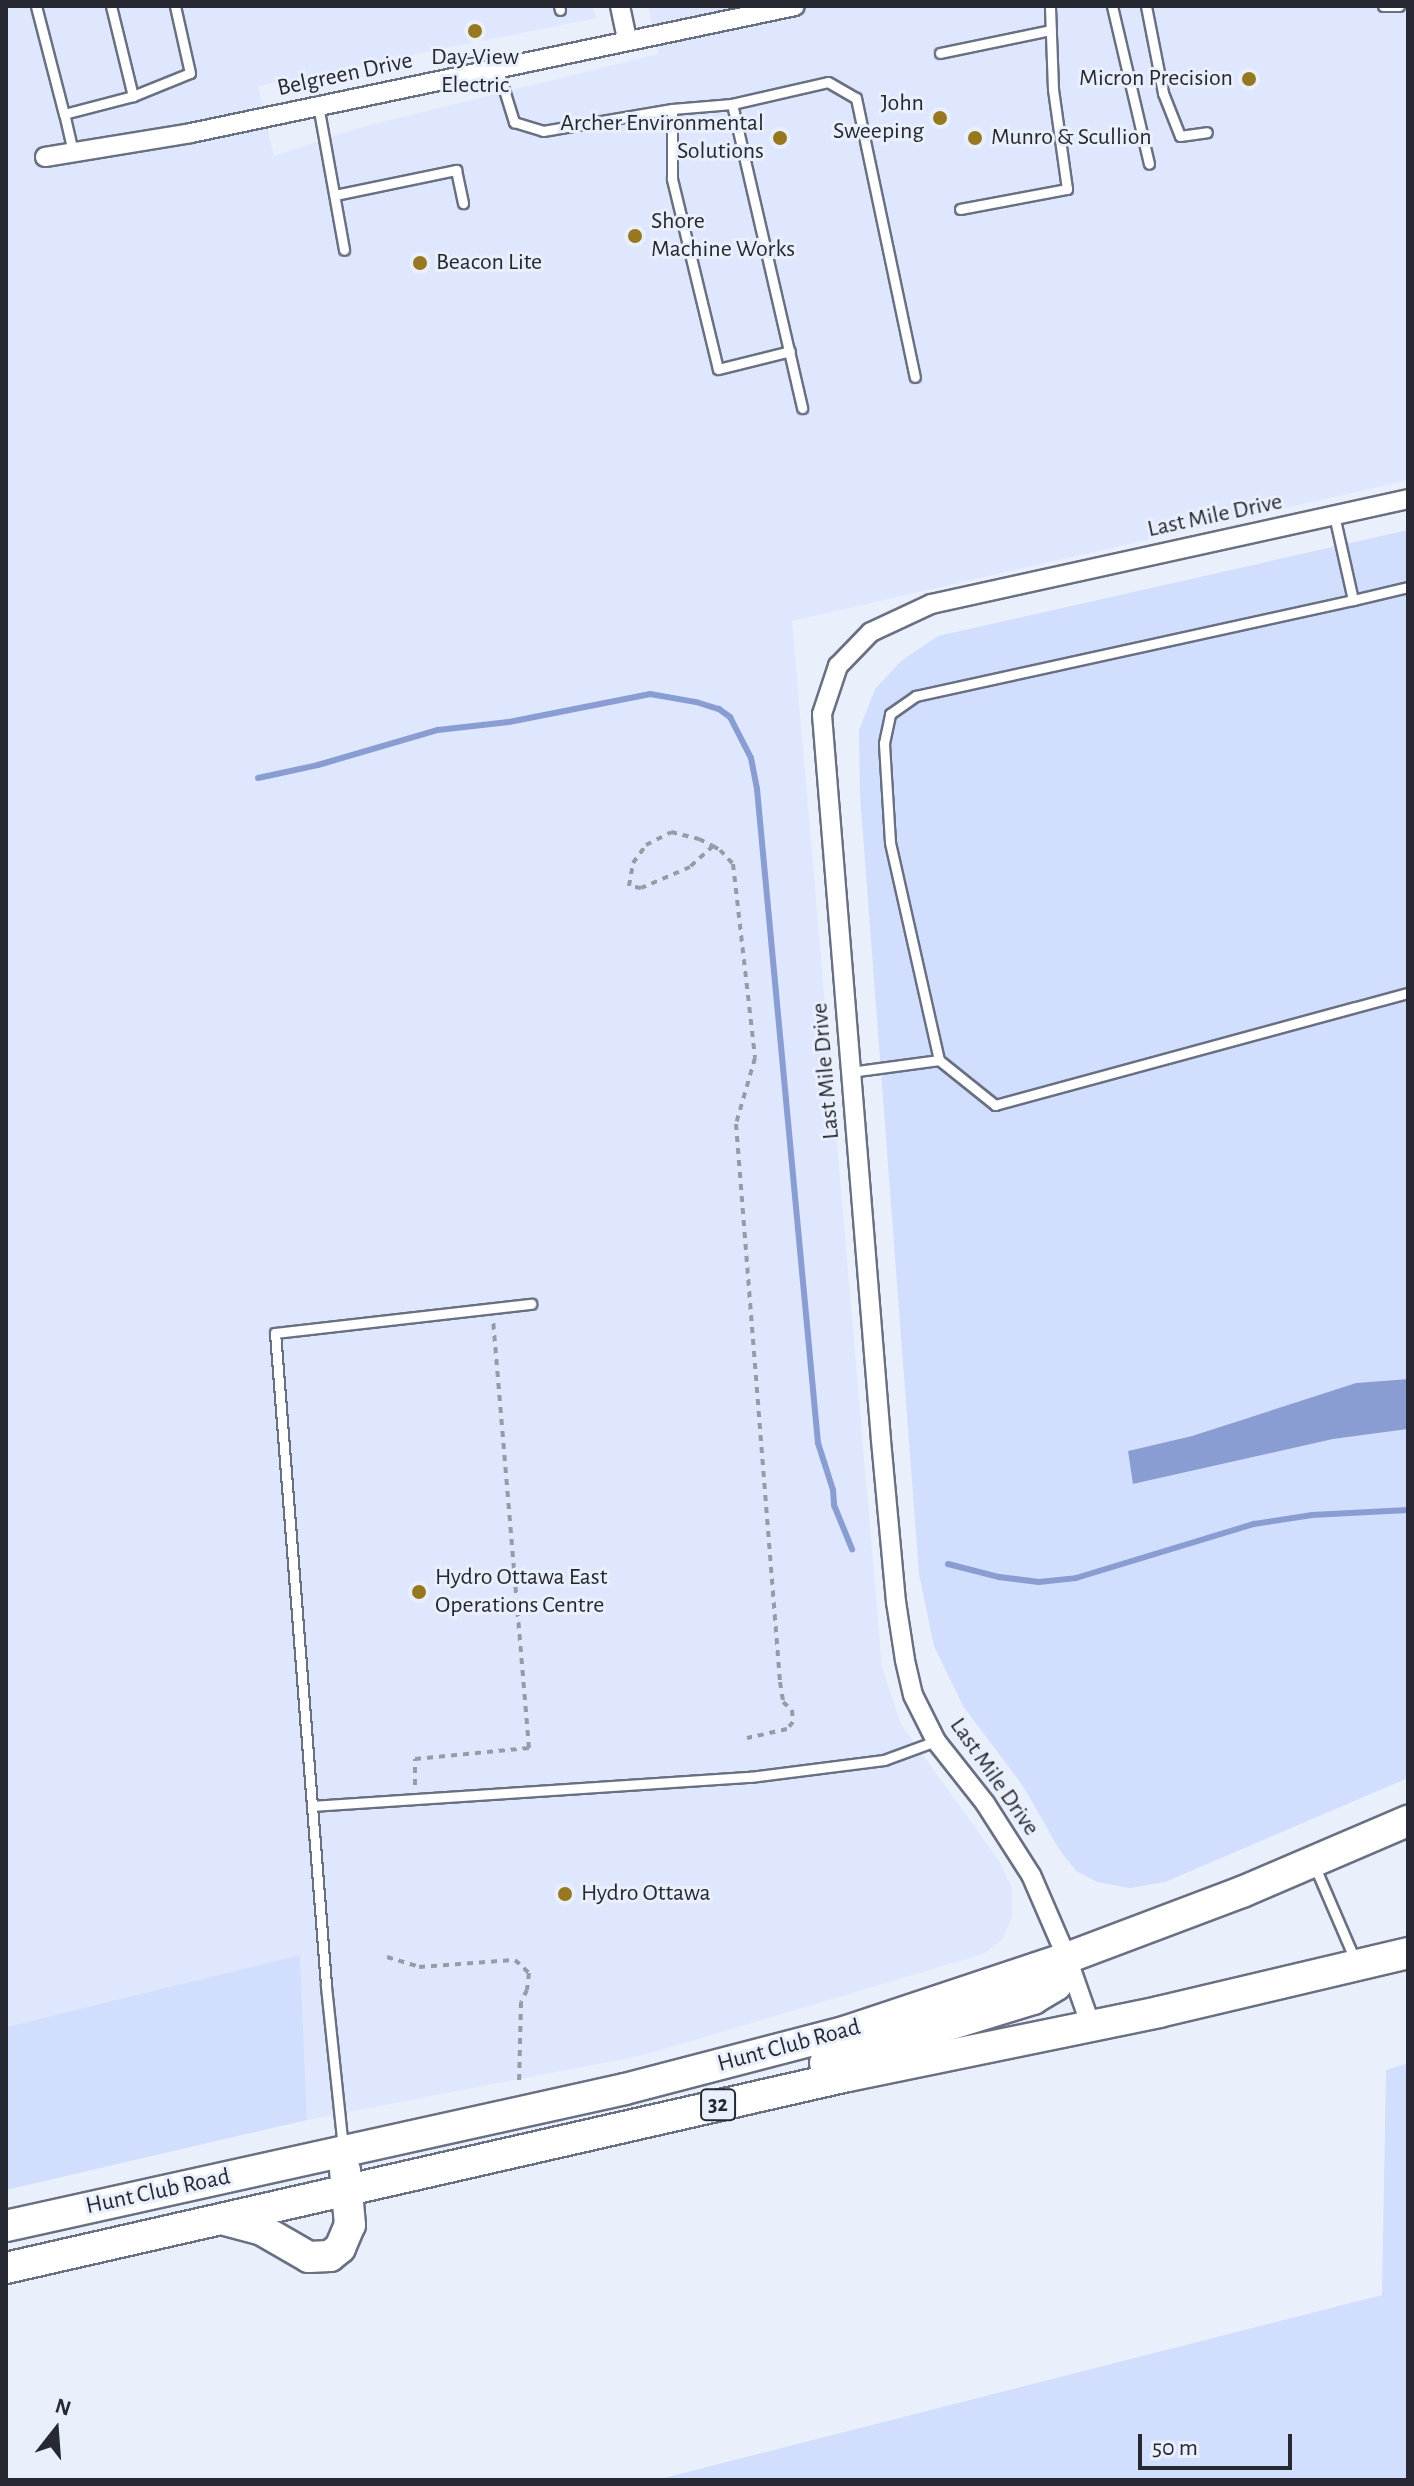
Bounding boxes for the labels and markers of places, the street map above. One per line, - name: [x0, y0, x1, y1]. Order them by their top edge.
- marker: Day-View Electric: [466, 22, 484, 40]
- place label: Day-View Electric: [431, 44, 519, 100]
- place label: Micron Precision: [1079, 65, 1233, 93]
- marker: Micron Precision: [1240, 70, 1258, 88]
- place label: John Sweeping: [833, 90, 924, 146]
- marker: John Sweeping: [931, 109, 949, 127]
- place label: Archer Environmental Solutions: [560, 110, 764, 166]
- place label: Munro & Scullion: [991, 124, 1152, 152]
- marker: Archer Environmental Solutions: [771, 129, 789, 147]
- marker: Munro & Scullion: [966, 129, 984, 147]
- place label: Shore Machine Works: [651, 208, 795, 264]
- marker: Shore Machine Works: [626, 227, 644, 245]
- place label: Beacon Lite: [436, 249, 542, 277]
- marker: Beacon Lite: [411, 254, 429, 272]
- place label: Hydro Ottawa East Operations Centre: [435, 1564, 607, 1620]
- marker: Hydro Ottawa East Operations Centre: [410, 1583, 428, 1601]
- place label: Hydro Ottawa: [581, 1880, 711, 1908]
- marker: Hydro Ottawa: [556, 1885, 574, 1903]

